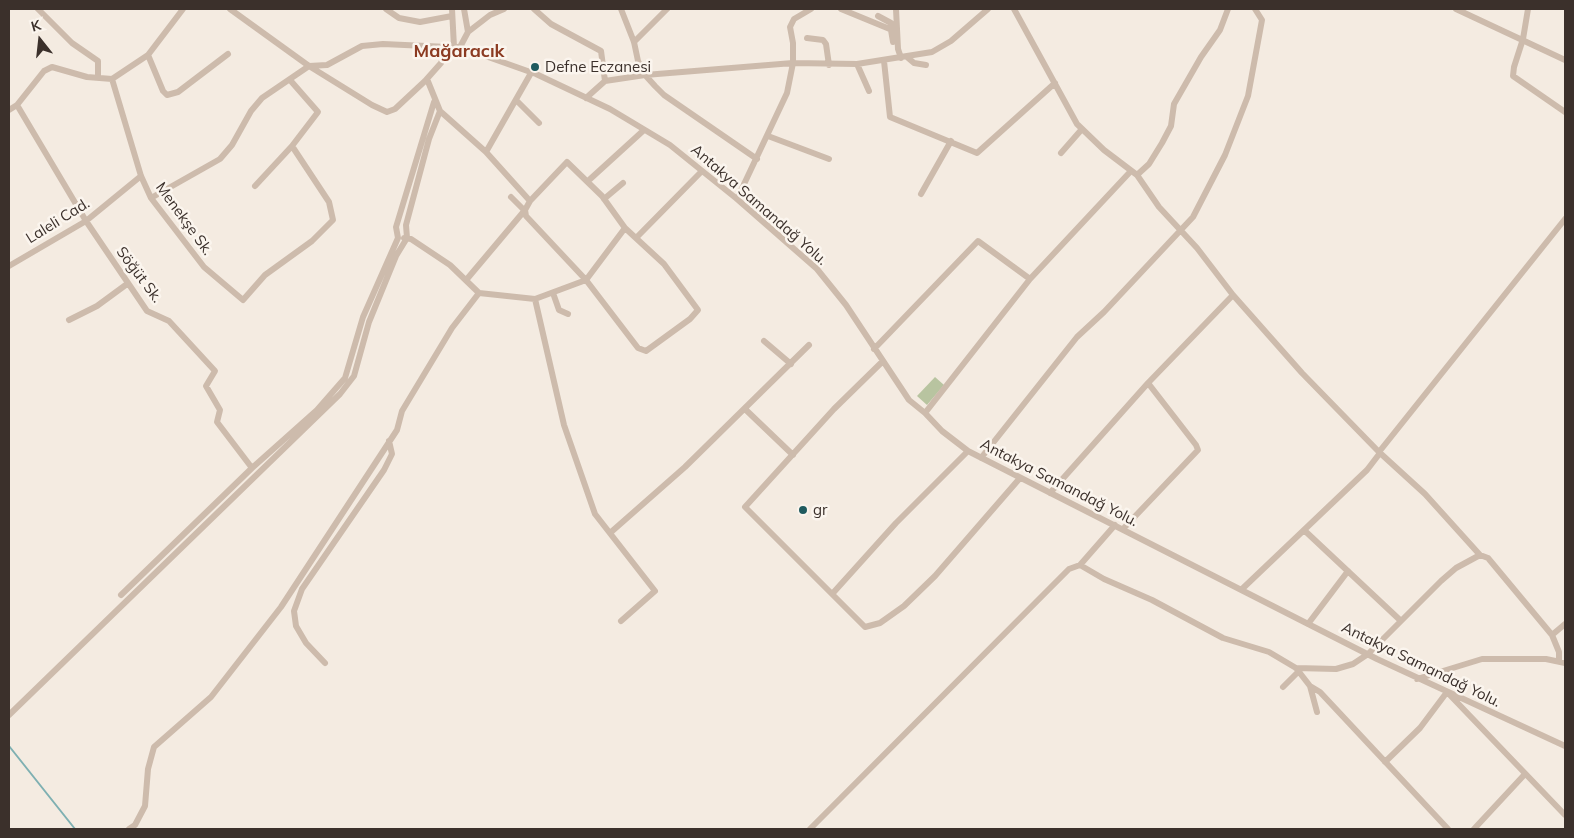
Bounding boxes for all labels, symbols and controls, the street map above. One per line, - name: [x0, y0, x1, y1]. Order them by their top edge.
- north arrow: [15, 15, 65, 65]
- text: K: [29, 16, 43, 36]
- district label: Mağaracık: [413, 41, 505, 63]
- place label: Defne Eczanesi: [545, 58, 651, 76]
- marker: Defne Eczanesi: [529, 61, 541, 73]
- street label: Antakya Samandağ Yolu.: [687, 141, 831, 269]
- street label: Menekşe Sk.: [152, 179, 216, 259]
- street label: Laleli Cad.: [23, 194, 93, 248]
- street label: Söğüt Sk.: [112, 243, 166, 307]
- street label: Antakya Samandağ Yolu.: [977, 435, 1141, 531]
- place label: gr: [813, 501, 827, 519]
- marker: gr: [797, 504, 809, 516]
- street label: Antakya Samandağ Yolu.: [1339, 619, 1503, 711]

